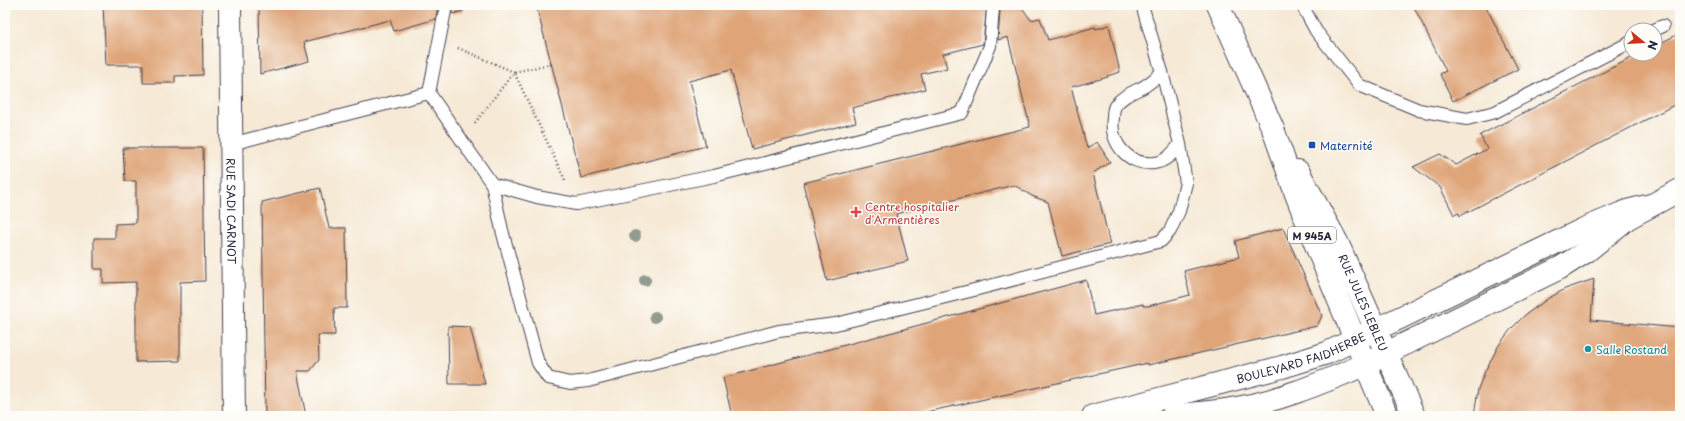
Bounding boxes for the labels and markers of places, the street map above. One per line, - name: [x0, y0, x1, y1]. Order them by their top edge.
- place label: Maternité: [1320, 137, 1373, 154]
- marker: Maternité: [1307, 140, 1317, 150]
- place label: Centre hospitalier d'Armentières: [865, 198, 959, 228]
- marker: Centre hospitalier d'Armentières: [850, 206, 862, 218]
- place label: Salle Rostand: [1596, 341, 1667, 358]
- marker: Salle Rostand: [1583, 344, 1593, 354]

